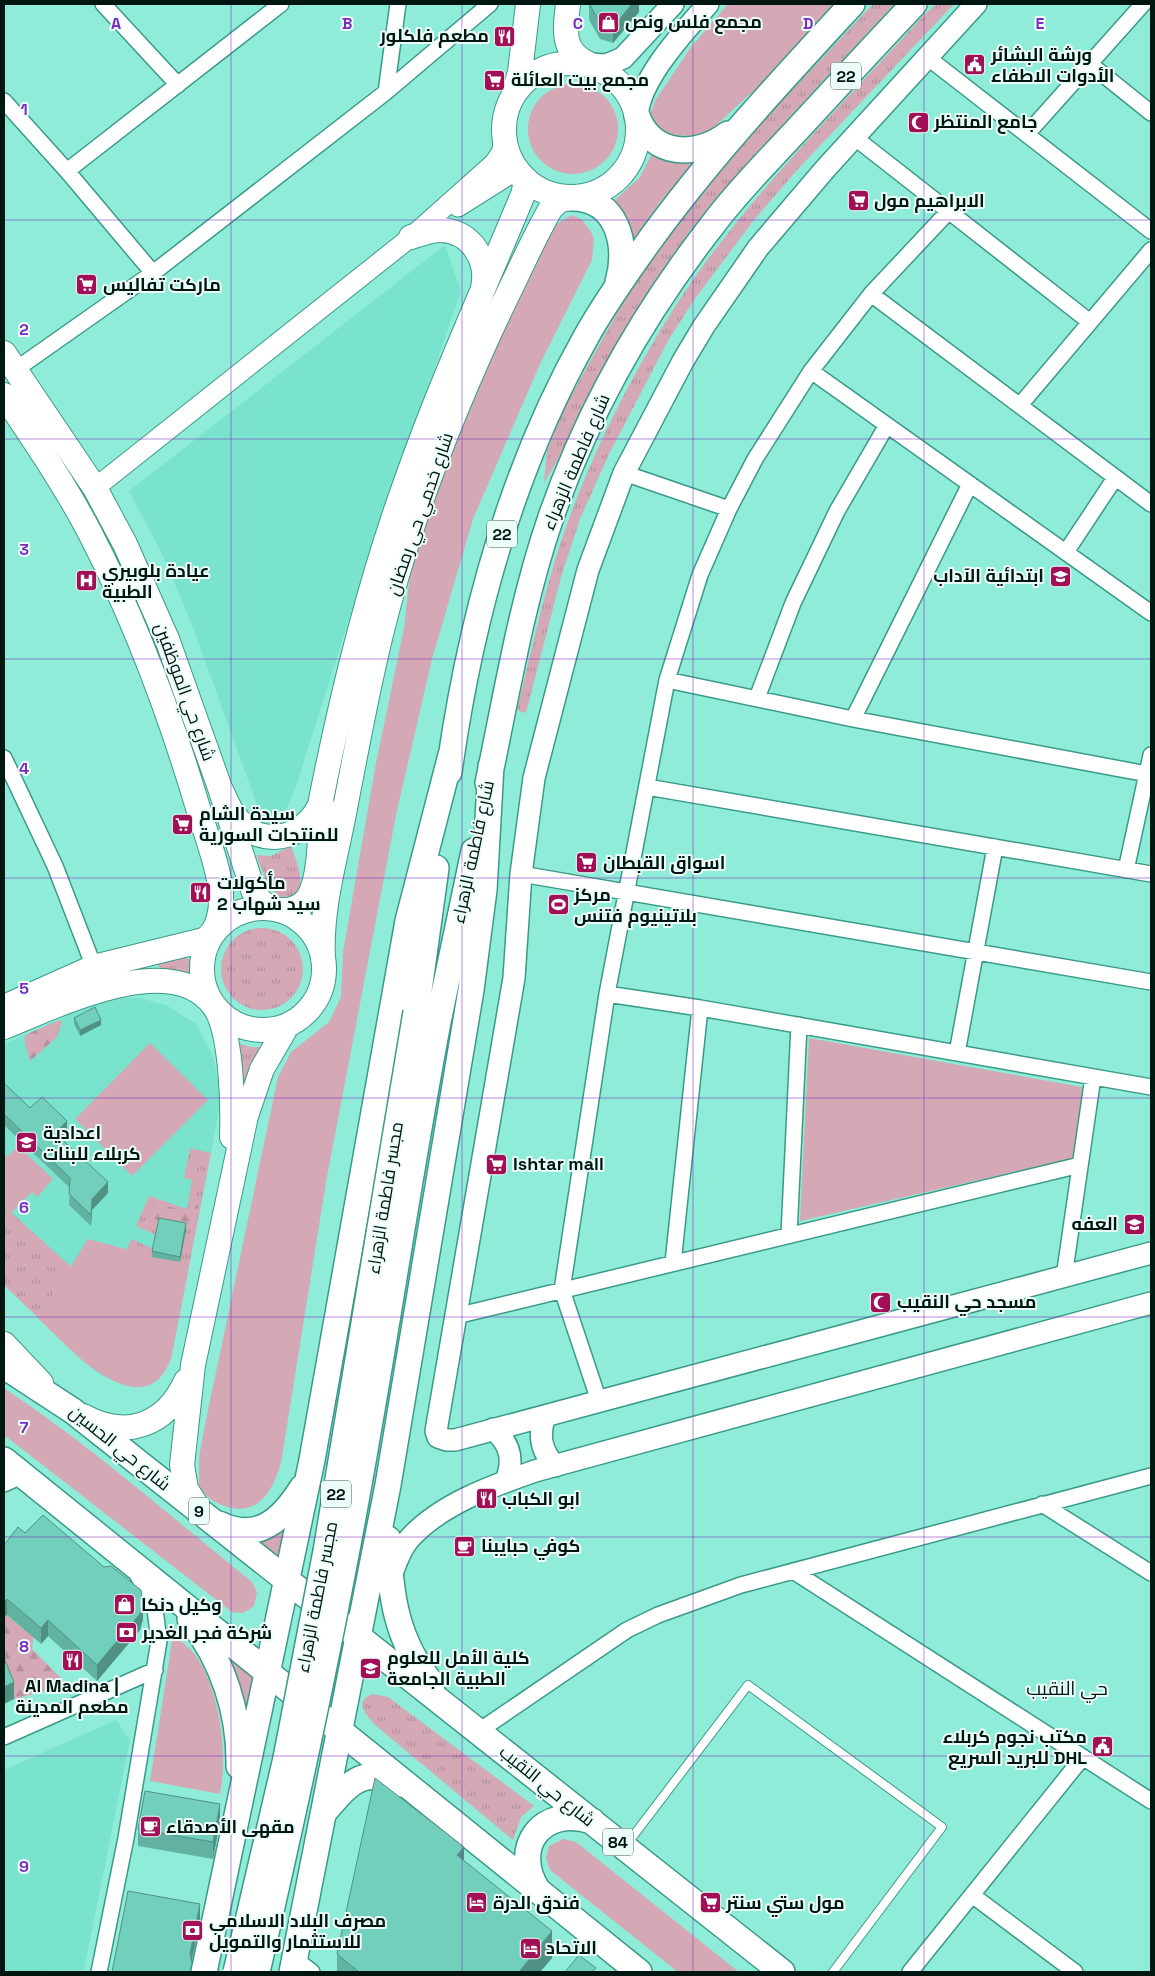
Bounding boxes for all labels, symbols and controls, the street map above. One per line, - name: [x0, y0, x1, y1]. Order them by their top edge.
- shop icon: مجمع فلس ونص: [597, 10, 621, 34]
- place label: مجمع فلس ونص: [625, 10, 762, 34]
- text: A: [111, 13, 121, 34]
- text: B: [342, 13, 352, 34]
- text: C: [573, 13, 583, 34]
- text: D: [803, 13, 813, 34]
- text: E: [1036, 13, 1045, 34]
- place label: مطعم فلكلور: [379, 24, 489, 48]
- restaurant icon: مطعم فلكلور: [493, 24, 517, 48]
- place label: ورشة البشائر الأدوات الاطفاء: [990, 43, 1114, 87]
- public building icon: ورشة البشائر الأدوات الاطفاء: [963, 53, 987, 77]
- road number: 22: [831, 62, 861, 90]
- supermarket icon: مجمع بيت العائلة: [483, 68, 507, 92]
- place label: مجمع بيت العائلة: [511, 68, 649, 92]
- text: 1: [20, 99, 28, 120]
- mosque icon: جامع المنتظر: [906, 110, 930, 134]
- place label: جامع المنتظر: [933, 110, 1037, 134]
- supermarket icon: الابراهيم مول: [846, 189, 870, 213]
- place label: الابراهيم مول: [874, 189, 985, 213]
- supermarket icon: ماركت تفاليس: [75, 273, 99, 297]
- place label: ماركت تفاليس: [103, 273, 221, 296]
- text: 2: [19, 319, 29, 340]
- street label: شارع فاطمة الزهراء: [536, 390, 616, 534]
- street label: شارع خدمي حي رمضان: [381, 429, 461, 599]
- road number: 22: [487, 520, 517, 548]
- text: 3: [19, 539, 29, 560]
- place label: عيادة بلوبيري الطبية: [102, 559, 210, 603]
- place label: ابتدائية الآداب: [933, 564, 1044, 587]
- school or university icon: ابتدائية الآداب: [1048, 564, 1072, 588]
- hospital icon: عيادة بلوبيري الطبية: [74, 569, 98, 593]
- street label: شارع حي الموظفين: [147, 620, 221, 765]
- text: 4: [19, 758, 29, 779]
- street label: شارع فاطمة الزهراء: [446, 778, 500, 926]
- place label: سيدة الشام للمنتجات السورية: [199, 802, 338, 846]
- supermarket icon: سيدة الشام للمنتجات السورية: [171, 812, 195, 836]
- supermarket icon: اسواق القبطان: [575, 851, 599, 875]
- place label: اسواق القبطان: [603, 851, 725, 874]
- place label: مأكولات سيد شهاب 2: [217, 870, 321, 915]
- restaurant icon: مأكولات سيد شهاب 2: [189, 881, 213, 905]
- place label: مركز بلاتينيوم فتنس: [573, 883, 697, 928]
- sports icon: مركز بلاتينيوم فتنس: [546, 893, 570, 917]
- text: 5: [19, 978, 29, 999]
- street label: مجسر فاطمة الزهراء: [361, 1120, 408, 1276]
- place label: اعدادية كربلاء للبنات: [43, 1121, 141, 1165]
- school or university icon: اعدادية كربلاء للبنات: [15, 1131, 39, 1155]
- supermarket icon: Ishtar mall: [485, 1152, 509, 1176]
- place label: Ishtar mall: [513, 1152, 604, 1175]
- text: 6: [19, 1197, 29, 1218]
- place label: العفه: [1072, 1212, 1118, 1235]
- school or university icon: العفه: [1122, 1212, 1146, 1236]
- mosque icon: مسجد حي النقيب: [869, 1290, 893, 1314]
- place label: مسجد حي النقيب: [897, 1290, 1036, 1317]
- street label: شارع حي الحسين: [63, 1400, 176, 1498]
- text: 7: [20, 1417, 29, 1438]
- road number: 22: [321, 1480, 351, 1508]
- restaurant icon: ابو الكباب: [474, 1487, 498, 1511]
- place label: ابو الكباب: [502, 1487, 580, 1510]
- road number: 9: [189, 1498, 209, 1524]
- street label: مجسر فاطمة الزهراء: [291, 1519, 342, 1675]
- cafe icon: كوفي حبايبنا: [453, 1534, 477, 1558]
- place label: كوفي حبايبنا: [481, 1534, 580, 1561]
- shop icon: وكيل دنكا: [113, 1593, 137, 1617]
- place label: وكيل دنكا: [141, 1593, 222, 1616]
- bank icon: شركة فجر الغدير: [114, 1621, 138, 1645]
- place label: شركة فجر الغدير: [141, 1621, 272, 1644]
- text: 8: [19, 1636, 29, 1657]
- place label: كلية الأمل للعلوم الطبية الجامعة: [387, 1646, 530, 1690]
- restaurant icon: Al Madina | مطعم المدينة: [60, 1649, 84, 1673]
- school or university icon: كلية الأمل للعلوم الطبية الجامعة: [359, 1656, 383, 1680]
- place label: Al Madina | مطعم المدينة: [15, 1674, 129, 1719]
- district label: حي النقيب: [1026, 1676, 1108, 1703]
- place label: مكتب نجوم كربلاء للبريد السريع DHL: [943, 1725, 1087, 1770]
- public building icon: مكتب نجوم كربلاء للبريد السريع DHL: [1091, 1735, 1115, 1759]
- street label: شارع حي النقيب: [493, 1740, 600, 1834]
- cafe icon: مقهى الأصدقاء: [138, 1815, 162, 1839]
- place label: مقهى الأصدقاء: [166, 1815, 295, 1838]
- road number: 84: [603, 1828, 633, 1855]
- text: 9: [19, 1856, 29, 1877]
- hotel icon: فندق الدرة: [465, 1891, 489, 1915]
- place label: فندق الدرة: [493, 1891, 580, 1914]
- supermarket icon: مول ستي سنتر: [698, 1891, 722, 1915]
- place label: مول ستي سنتر: [725, 1891, 845, 1918]
- place label: مصرف البلاد الاسلامي للاستثمار والتمويل: [209, 1909, 386, 1953]
- bank icon: مصرف البلاد الاسلامي للاستثمار والتمويل: [181, 1919, 205, 1943]
- hotel icon: الاتحاد: [518, 1936, 542, 1960]
- place label: الاتحاد: [546, 1936, 597, 1959]

